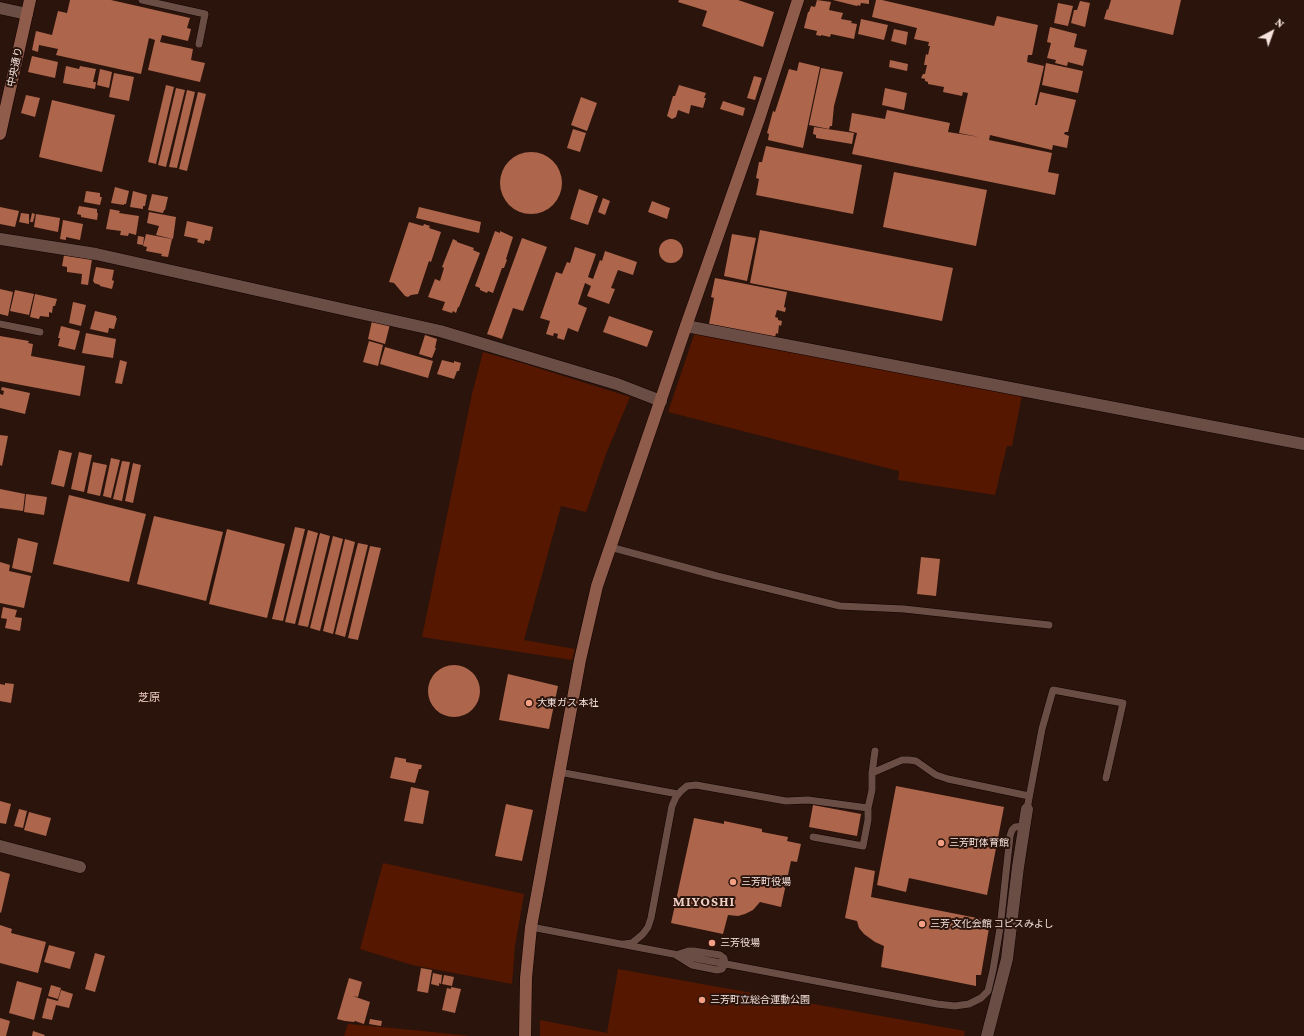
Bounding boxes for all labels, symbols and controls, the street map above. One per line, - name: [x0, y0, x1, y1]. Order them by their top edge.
- north arrow: [1252, 12, 1292, 52]
- text: N: [1273, 16, 1287, 30]
- street label: 中央通り: [5, 46, 25, 88]
- district label: 芝原: [138, 691, 160, 705]
- place label: 大東ガス 本社: [537, 697, 599, 709]
- marker: 大東ガス 本社: [524, 698, 534, 708]
- place label: 三芳町体育館: [949, 837, 1009, 849]
- marker: 三芳町体育館: [936, 838, 946, 848]
- place label: 三芳町役場: [741, 876, 791, 888]
- marker: 三芳町役場: [728, 877, 738, 887]
- district label: MIYOSHI: [673, 894, 735, 910]
- place label: 三芳 文化会館 コピスみよし: [930, 918, 1054, 930]
- marker: 三芳 文化会館 コピスみよし: [917, 919, 927, 929]
- place label: 三芳役場: [720, 937, 760, 949]
- marker: 三芳役場: [707, 938, 717, 948]
- place label: 三芳町立総合運動公園: [710, 994, 810, 1006]
- marker: 三芳町立総合運動公園: [697, 995, 707, 1005]

